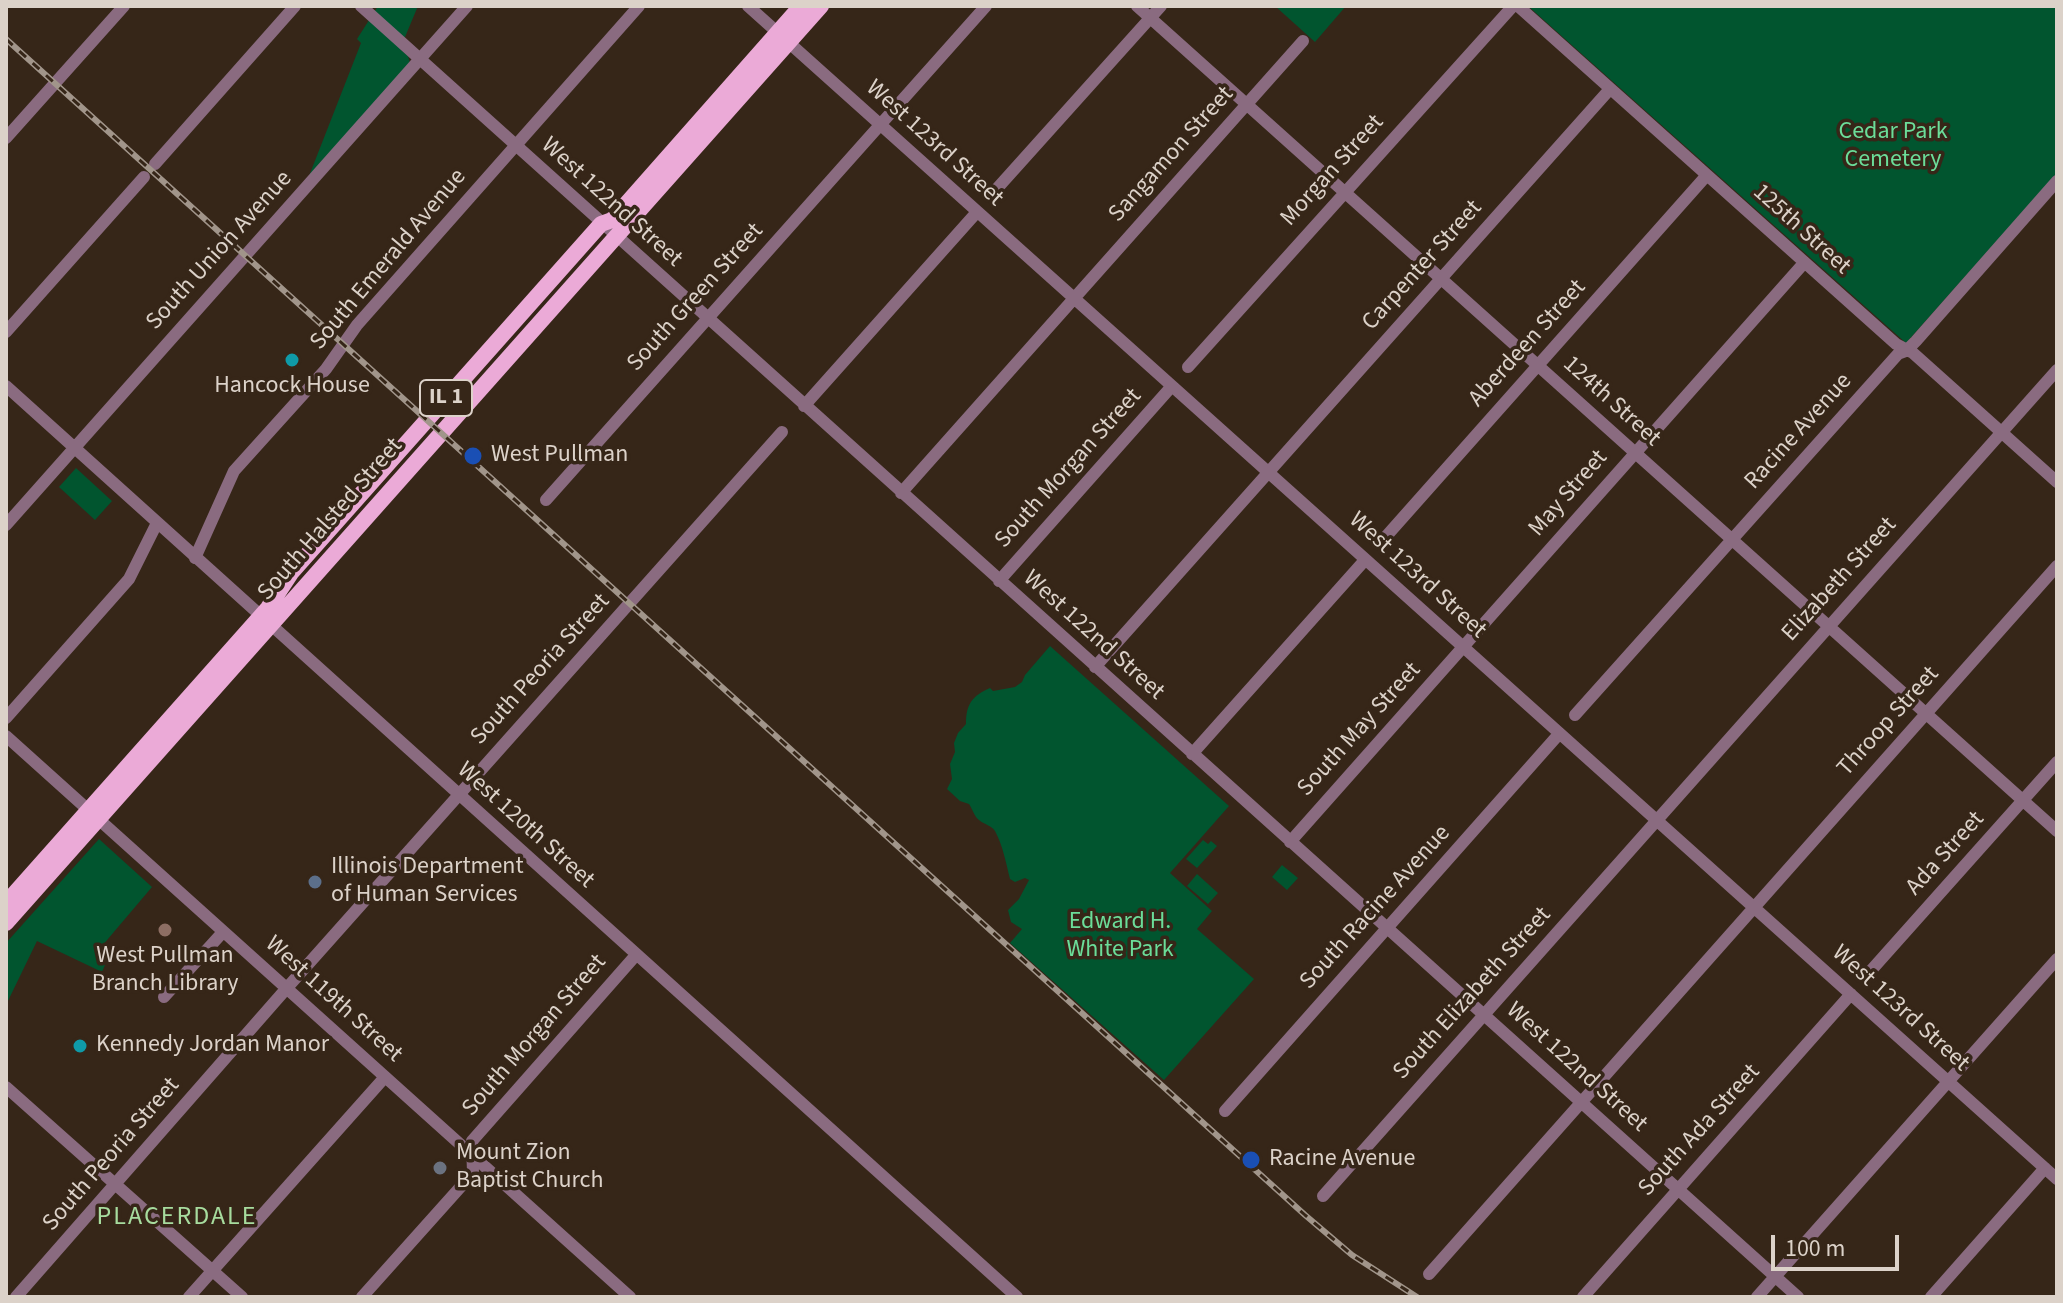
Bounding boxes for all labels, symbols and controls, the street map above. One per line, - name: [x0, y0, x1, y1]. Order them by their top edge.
- street label: West 123rd Street: [859, 75, 1009, 213]
- street label: Sangamon Street: [1103, 81, 1241, 229]
- street label: Morgan Street: [1275, 109, 1391, 233]
- park label: Cedar Park Cemetery: [1838, 119, 1948, 175]
- street label: West 122nd Street: [534, 132, 688, 274]
- street label: South Emerald Avenue: [305, 164, 473, 356]
- street label: South Union Avenue: [141, 165, 299, 337]
- street label: 125th Street: [1746, 179, 1856, 281]
- street label: Carpenter Street: [1357, 195, 1489, 337]
- street label: South Green Street: [622, 218, 770, 378]
- street label: Aberdeen Street: [1463, 274, 1593, 414]
- marker: Hancock House: [283, 351, 301, 369]
- street label: 124th Street: [1556, 351, 1666, 453]
- street label: Racine Avenue: [1739, 368, 1859, 496]
- place label: Hancock House: [214, 373, 370, 401]
- road number: IL 1: [420, 380, 472, 416]
- street label: South Morgan Street: [990, 383, 1148, 555]
- street label: South Halsted Street: [252, 433, 410, 607]
- place label: West Pullman: [491, 442, 628, 470]
- marker: West Pullman: [462, 445, 484, 467]
- street label: May Street: [1523, 445, 1615, 543]
- street label: West 123rd Street: [1342, 507, 1492, 645]
- street label: Elizabeth Street: [1777, 512, 1903, 648]
- street label: West 122nd Street: [1016, 565, 1170, 707]
- street label: South Peoria Street: [465, 588, 617, 752]
- street label: South May Street: [1292, 657, 1428, 803]
- street label: Throop Street: [1832, 661, 1946, 783]
- street label: West 120th Street: [450, 757, 600, 895]
- street label: Ada Street: [1901, 806, 1991, 902]
- street label: South Racine Avenue: [1295, 820, 1457, 996]
- place label: Illinois Department of Human Services: [331, 854, 524, 910]
- marker: Illinois Department of Human Services: [306, 873, 324, 891]
- street label: South Elizabeth Street: [1388, 902, 1558, 1086]
- park label: Edward H. White Park: [1066, 909, 1174, 965]
- marker: West Pullman Branch Library: [156, 921, 174, 939]
- street label: West 119th Street: [258, 931, 408, 1069]
- street label: West 123rd Street: [1825, 940, 1975, 1078]
- place label: West Pullman Branch Library: [92, 943, 238, 999]
- street label: South Morgan Street: [457, 949, 613, 1123]
- street label: West 122nd Street: [1499, 997, 1653, 1139]
- place label: Kennedy Jordan Manor: [96, 1032, 329, 1060]
- marker: Kennedy Jordan Manor: [71, 1037, 89, 1055]
- street label: South Ada Street: [1633, 1059, 1767, 1203]
- street label: South Peoria Street: [37, 1072, 187, 1238]
- place label: Mount Zion Baptist Church: [456, 1140, 604, 1196]
- place label: Racine Avenue: [1269, 1146, 1415, 1174]
- marker: Racine Avenue: [1240, 1149, 1262, 1171]
- marker: Mount Zion Baptist Church: [431, 1159, 449, 1177]
- district label: PLACERDALE: [97, 1202, 257, 1234]
- scale bar: [1775, 1219, 1903, 1269]
- text: 100 m: [1785, 1231, 1845, 1266]

